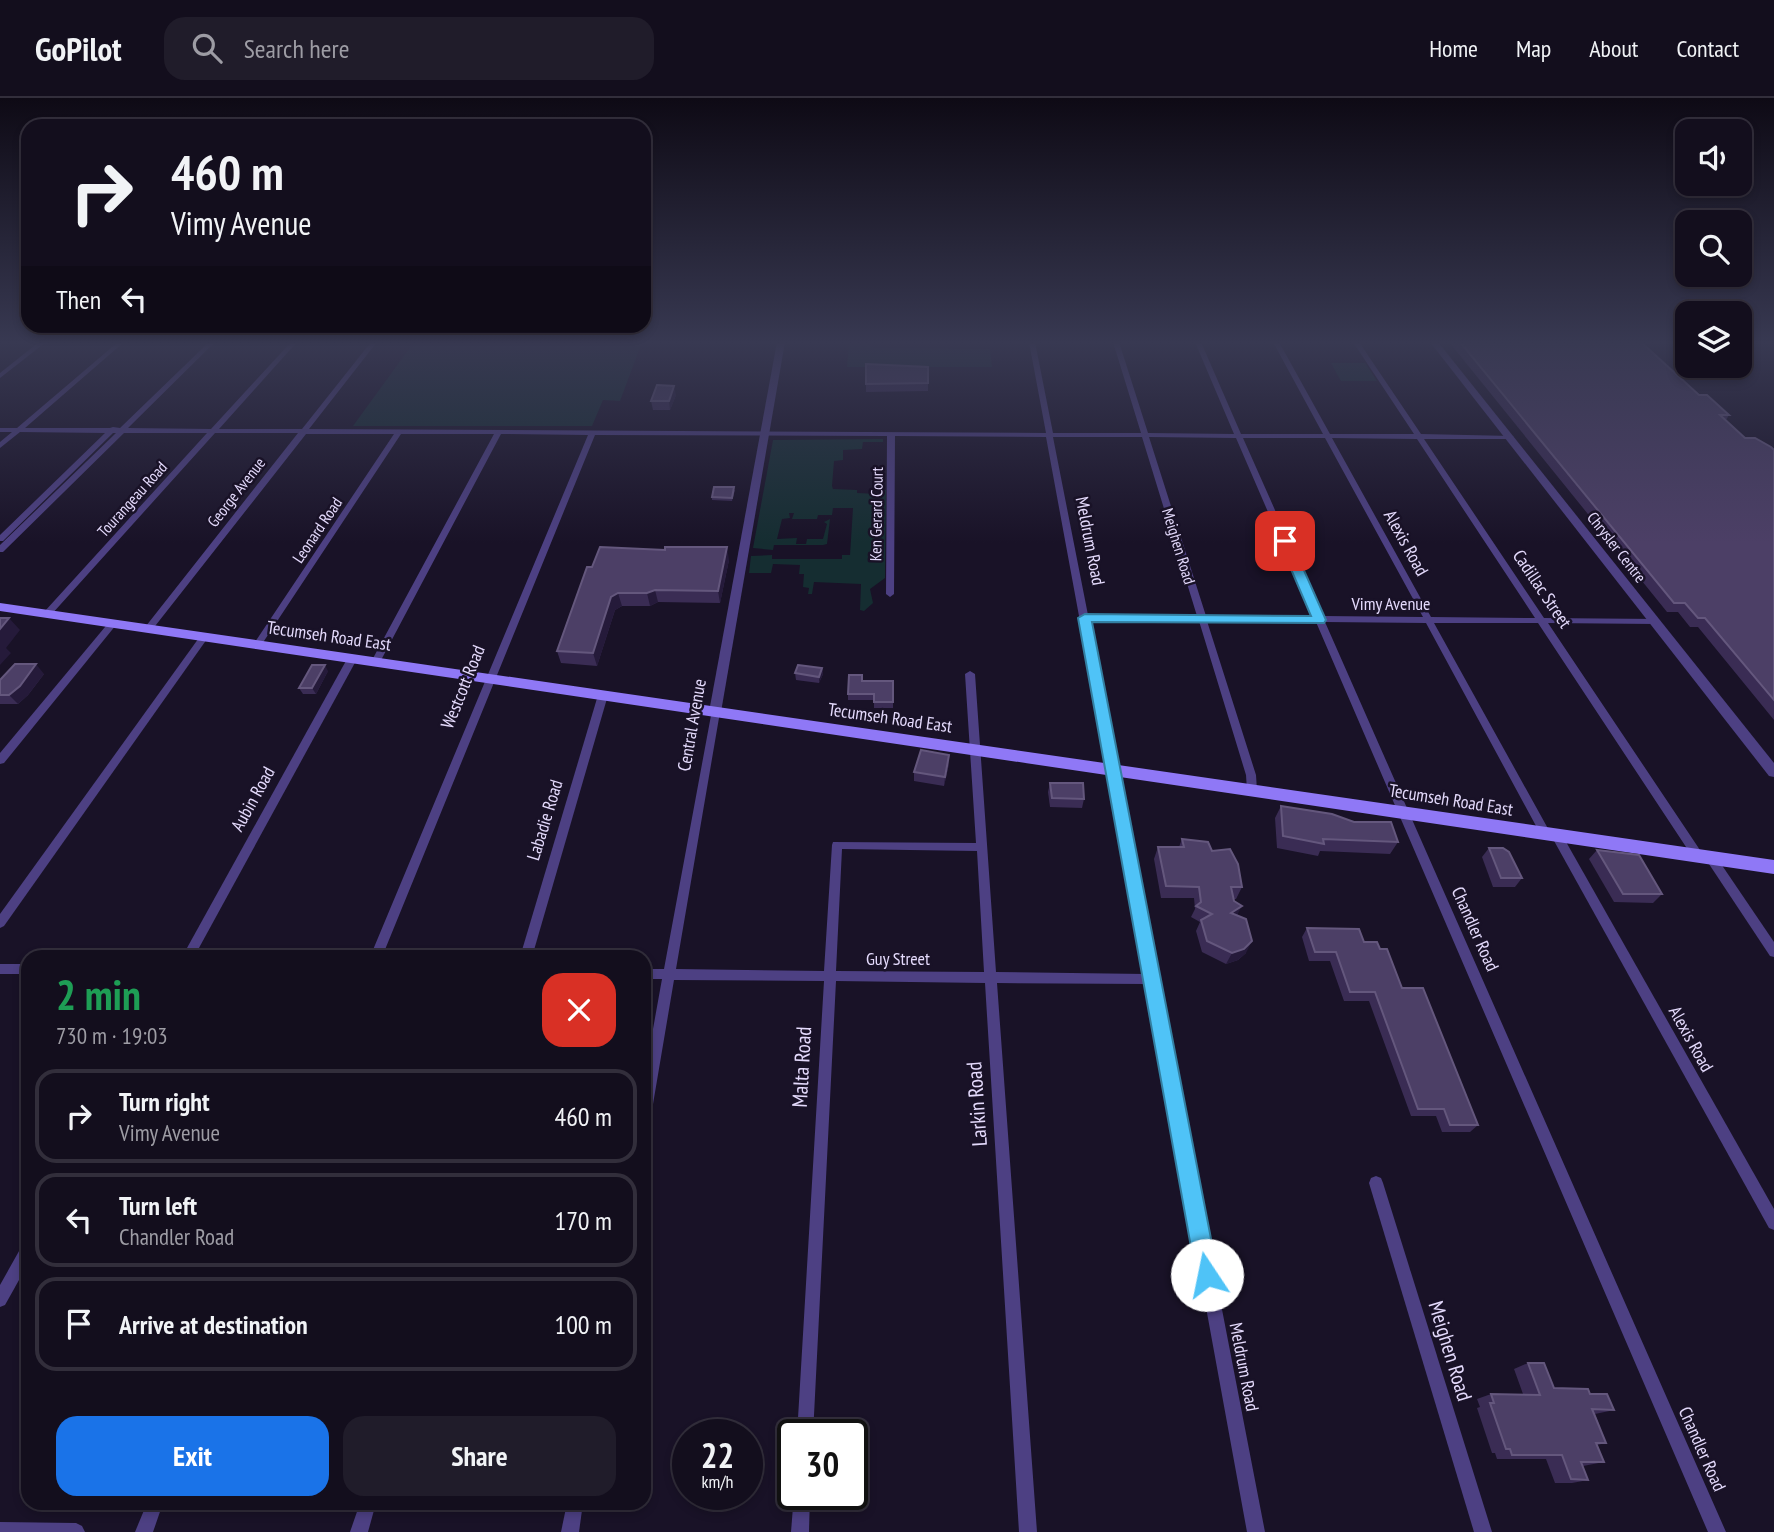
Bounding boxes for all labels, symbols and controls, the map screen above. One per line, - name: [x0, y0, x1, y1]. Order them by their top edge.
- search box: [164, 17, 654, 80]
- text: GoPilot: [35, 27, 122, 70]
- icon: search: [188, 29, 226, 67]
- text: Search here: [244, 32, 349, 65]
- text: Home: [1429, 33, 1478, 64]
- text: Map: [1516, 33, 1551, 64]
- text: About: [1589, 33, 1638, 64]
- text: Contact: [1676, 33, 1739, 64]
- map controls: [1675, 119, 1752, 378]
- button: sound: [1675, 119, 1752, 196]
- text: 460 m: [171, 140, 284, 204]
- icon: right: [56, 147, 147, 238]
- text: Vimy Avenue: [171, 202, 312, 244]
- button: search: [1675, 210, 1752, 287]
- icon: left: [115, 280, 153, 318]
- text: Then: [56, 283, 101, 316]
- button: layers: [1675, 301, 1752, 378]
- street label: George Avenue: [203, 453, 269, 531]
- street label: Tourangeau Road: [93, 457, 171, 541]
- street label: Ken Gerard Court: [865, 466, 887, 561]
- street label: Leonard Road: [288, 493, 346, 567]
- street label: Meldrum Road: [1071, 495, 1110, 587]
- street label: Meighen Road: [1158, 506, 1200, 587]
- street label: Alexis Road: [1379, 506, 1434, 580]
- street label: Chrysler Centre: [1583, 508, 1651, 586]
- pin: [1255, 511, 1315, 571]
- icon: arrive: [1266, 522, 1304, 560]
- street label: Cadillac Street: [1508, 545, 1577, 632]
- street label: Vimy Avenue: [1350, 592, 1431, 615]
- street label: Tecumseh Road East: [265, 615, 393, 656]
- street label: Westcott Road: [435, 642, 490, 732]
- street label: Central Avenue: [672, 677, 711, 773]
- street label: Tecumseh Road East: [826, 697, 954, 738]
- street label: Aubin Road: [225, 762, 280, 835]
- street label: Labadie Road: [521, 777, 568, 863]
- street label: Tecumseh Road East: [1387, 778, 1515, 821]
- street label: Chandler Road: [1447, 883, 1504, 975]
- street label: Guy Street: [866, 947, 930, 970]
- text: 2 min: [56, 967, 141, 1022]
- button: close: [542, 973, 616, 1047]
- street label: Alexis Road: [1664, 1002, 1719, 1076]
- text: 730 m · 19:03: [56, 1021, 168, 1050]
- street label: Malta Road: [786, 1026, 817, 1108]
- street label: Larkin Road: [960, 1061, 993, 1147]
- text: Turn right: [119, 1085, 210, 1118]
- icon: right: [60, 1097, 98, 1135]
- text: 460 m: [554, 1100, 612, 1133]
- text: Vimy Avenue: [119, 1118, 220, 1147]
- text: Turn left: [119, 1189, 197, 1222]
- icon: left: [60, 1201, 98, 1239]
- text: 170 m: [554, 1204, 612, 1237]
- text: Chandler Road: [119, 1222, 234, 1251]
- position arrow: [1170, 1238, 1244, 1312]
- street label: Meighen Road: [1422, 1298, 1478, 1404]
- icon: arrive: [60, 1305, 98, 1343]
- text: Arrive at destination: [119, 1308, 308, 1341]
- text: 100 m: [554, 1308, 612, 1341]
- street label: Meldrum Road: [1225, 1321, 1264, 1413]
- street label: Chandler Road: [1674, 1403, 1731, 1495]
- button: Exit: [56, 1416, 329, 1496]
- button: Share: [343, 1416, 616, 1496]
- speed limit sign: 30: [777, 1419, 868, 1510]
- text: 22: [701, 1432, 734, 1478]
- text: km/h: [702, 1470, 733, 1493]

